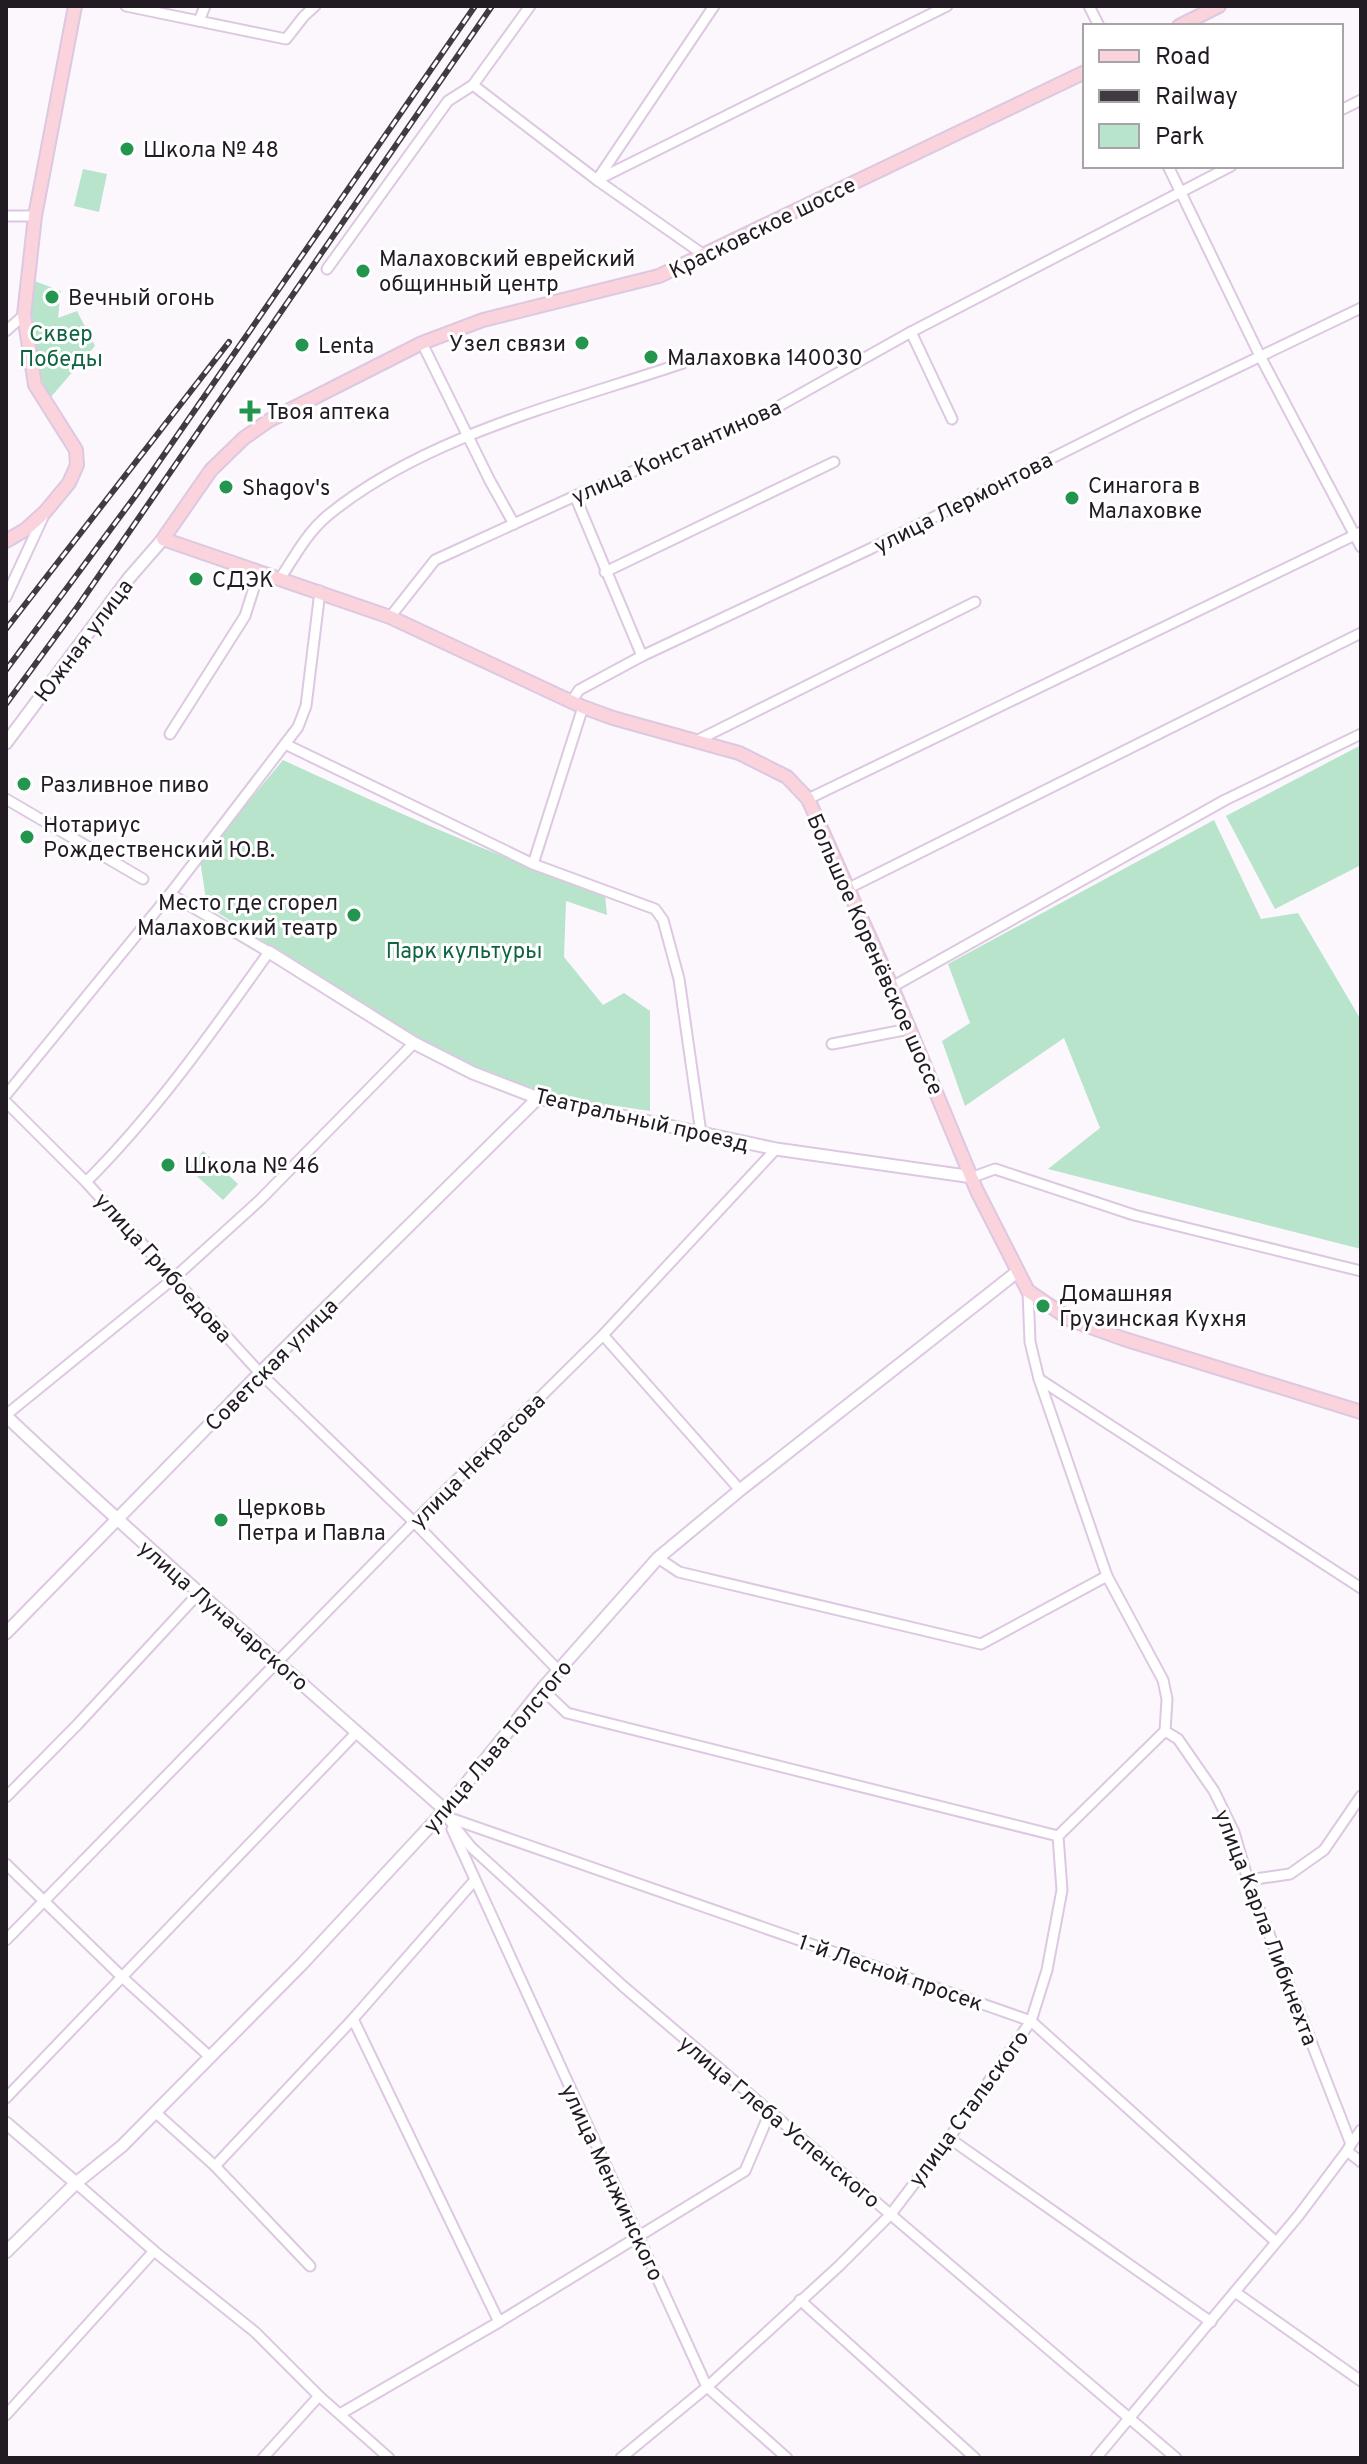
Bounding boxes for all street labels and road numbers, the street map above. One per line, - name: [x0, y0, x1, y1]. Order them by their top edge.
- street label: Красковское шоссе: [665, 172, 861, 286]
- street label: улица Константинова: [568, 395, 786, 512]
- street label: улица Лермонтова: [870, 447, 1058, 561]
- street label: Южная улица: [30, 575, 140, 708]
- street label: Большое Коренёвское шоссе: [799, 810, 948, 1100]
- street label: Театральный проезд: [532, 1084, 751, 1159]
- street label: улица Грибоедова: [88, 1188, 237, 1349]
- street label: Советская улица: [201, 1294, 345, 1438]
- street label: улица Некрасова: [405, 1388, 552, 1535]
- street label: улица Луначарского: [132, 1536, 313, 1698]
- street label: улица Льва Толстого: [419, 1656, 579, 1840]
- street label: улица Карла Либкнехта: [1207, 1806, 1322, 2050]
- street label: 1-й Лесной просек: [794, 1930, 986, 2019]
- street label: улица Стальского: [904, 2026, 1036, 2193]
- street label: улица Глеба Успенского: [672, 2031, 885, 2215]
- street label: улица Менжинского: [553, 2080, 668, 2286]

